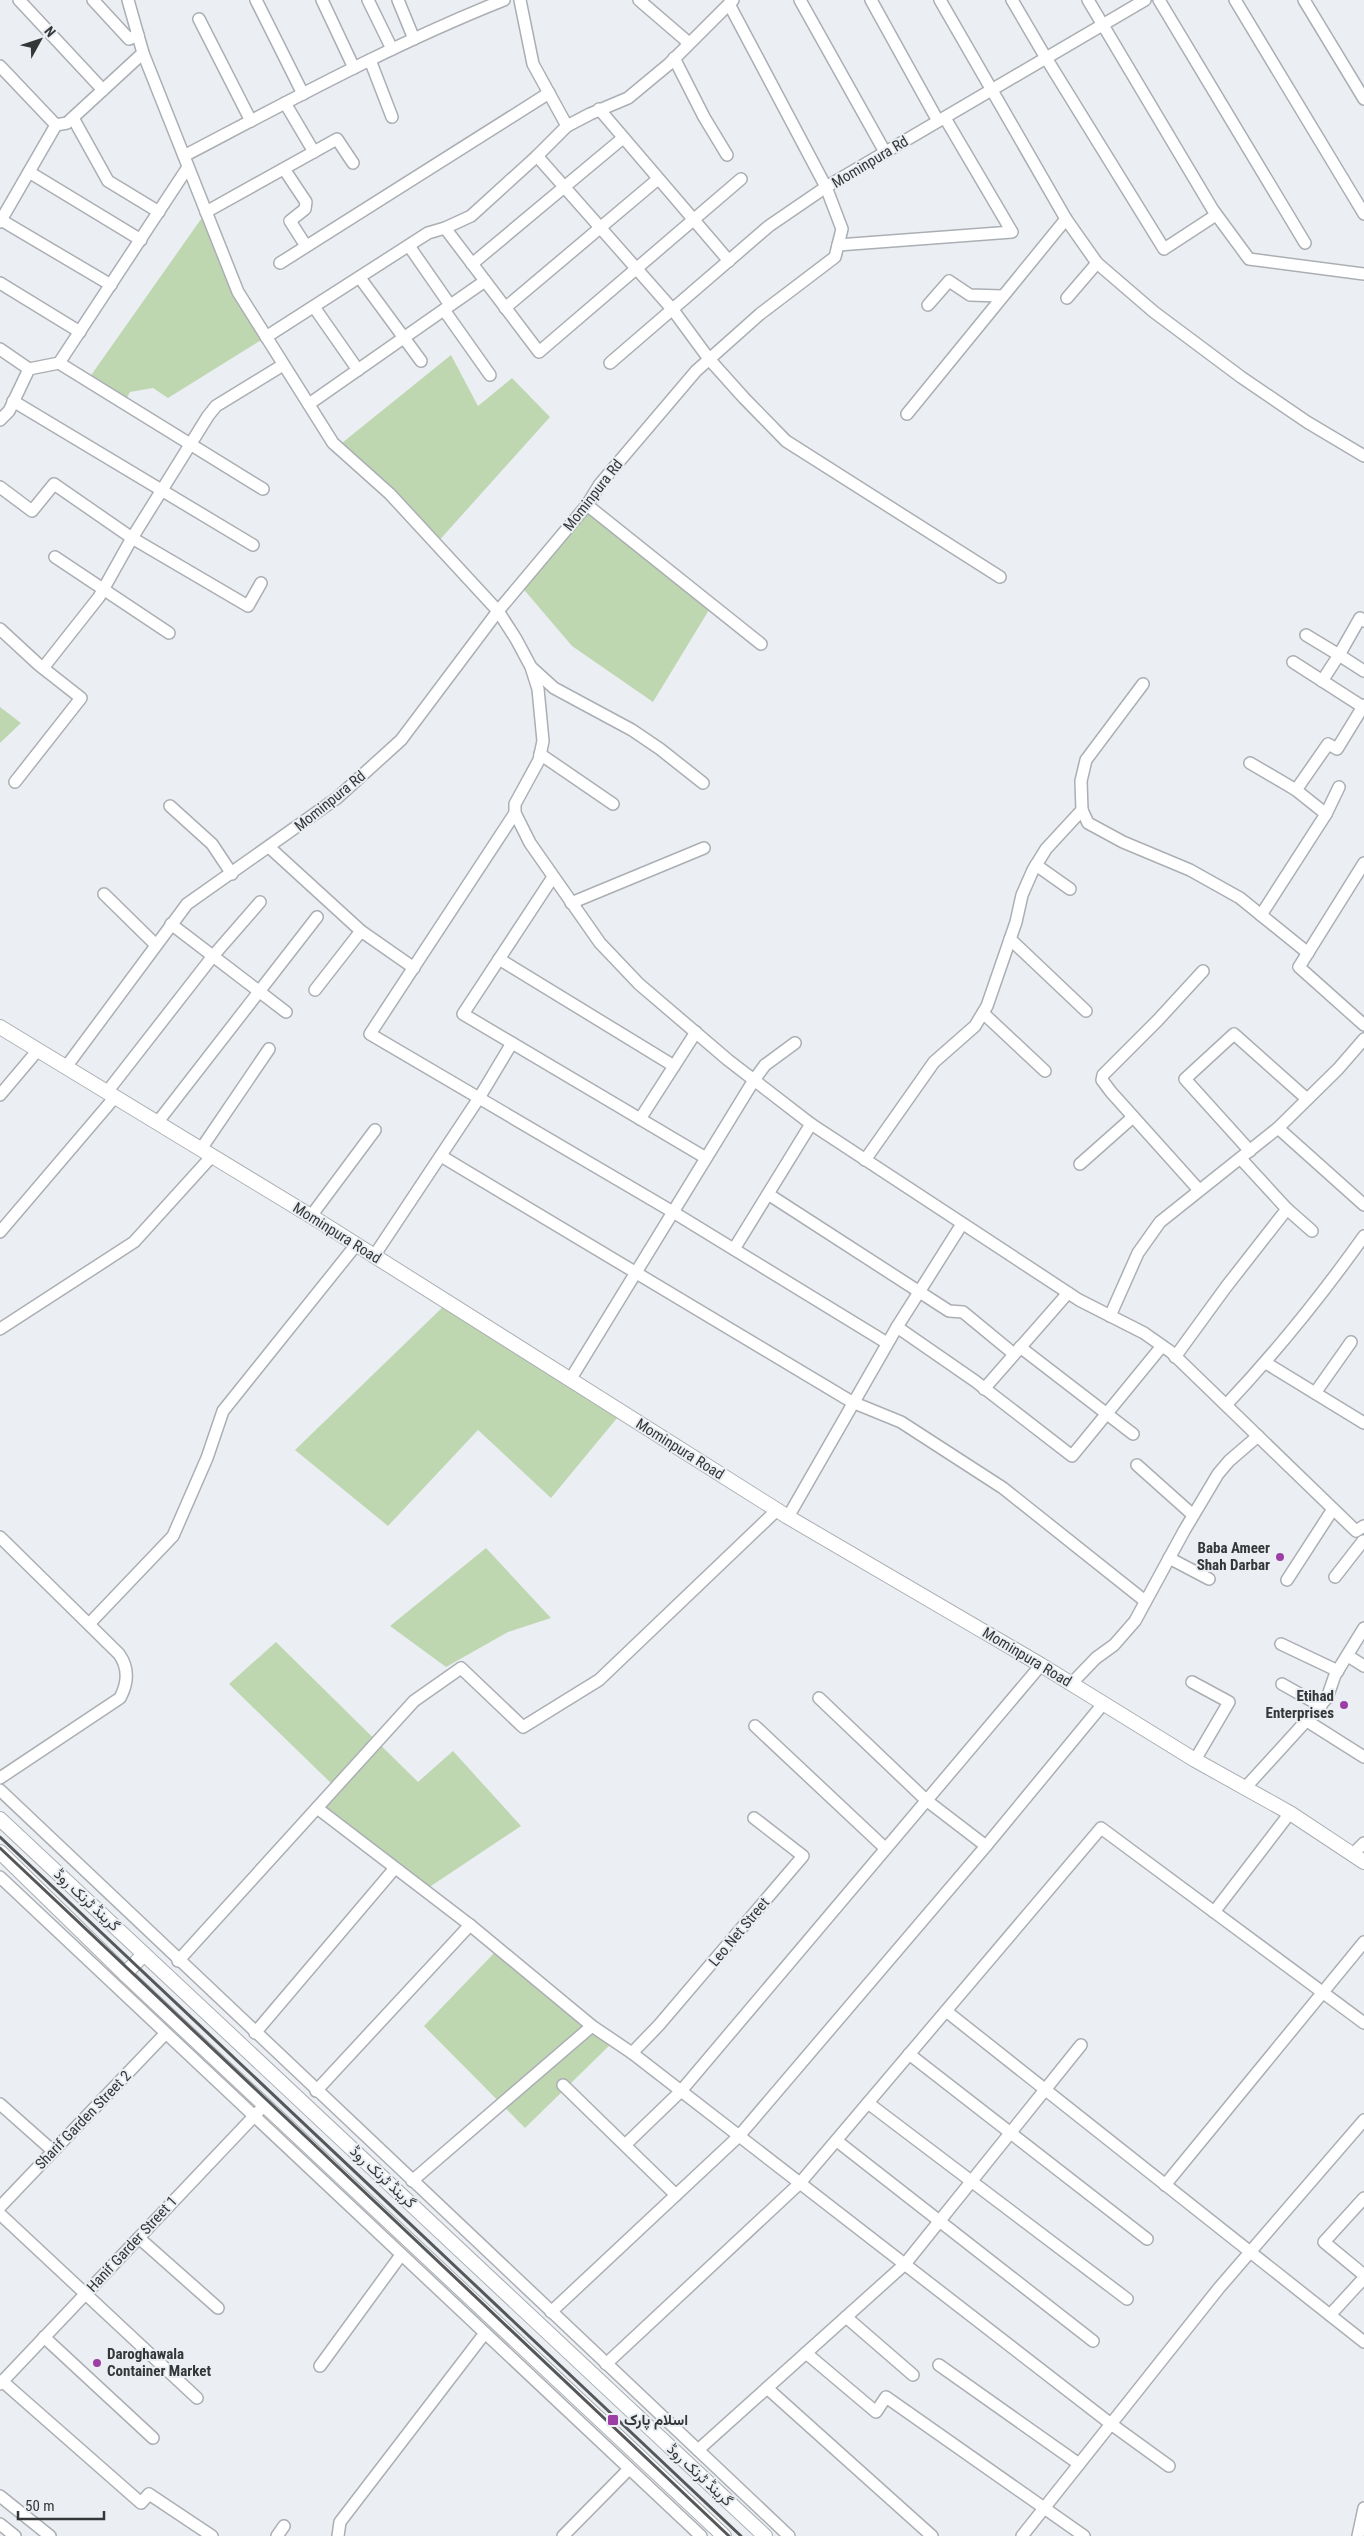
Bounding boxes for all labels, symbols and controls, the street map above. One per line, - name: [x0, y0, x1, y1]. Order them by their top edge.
- north arrow: [15, 15, 65, 65]
- text: N: [41, 23, 59, 40]
- street label: Mominpura Rd: [829, 132, 911, 192]
- street label: Mominpura Rd: [559, 456, 627, 534]
- street label: Mominpura Rd: [291, 767, 369, 835]
- street label: Mominpura Road: [290, 1199, 384, 1267]
- street label: Mominpura Road: [633, 1415, 727, 1483]
- place label: Baba Ameer Shah Darbar: [1197, 1539, 1270, 1574]
- marker: Baba Ameer Shah Darbar: [1274, 1551, 1286, 1563]
- street label: Mominpura Road: [979, 1623, 1075, 1691]
- place label: Etihad Enterprises: [1266, 1687, 1334, 1722]
- marker: Etihad Enterprises: [1338, 1699, 1350, 1711]
- street label: گرینڈ ٹرنک روڈ: [50, 1865, 124, 1935]
- street label: Leo Net Street: [705, 1894, 773, 1970]
- street label: Sharif Garden Street 2: [31, 2067, 135, 2173]
- street label: گرینڈ ٹرنک روڈ: [346, 2142, 420, 2212]
- street label: Hanif Garder Street 1: [83, 2192, 181, 2296]
- place label: Daroghawala Container Market: [107, 2345, 211, 2380]
- marker: Daroghawala Container Market: [91, 2357, 103, 2369]
- place label: اسلام پارک: [624, 2411, 688, 2430]
- marker: اسلام پارک: [606, 2413, 620, 2427]
- street label: گرینڈ ٹرنک روڈ: [663, 2440, 737, 2510]
- scale bar: [18, 2488, 104, 2520]
- text: 50 m: [25, 2497, 55, 2515]

